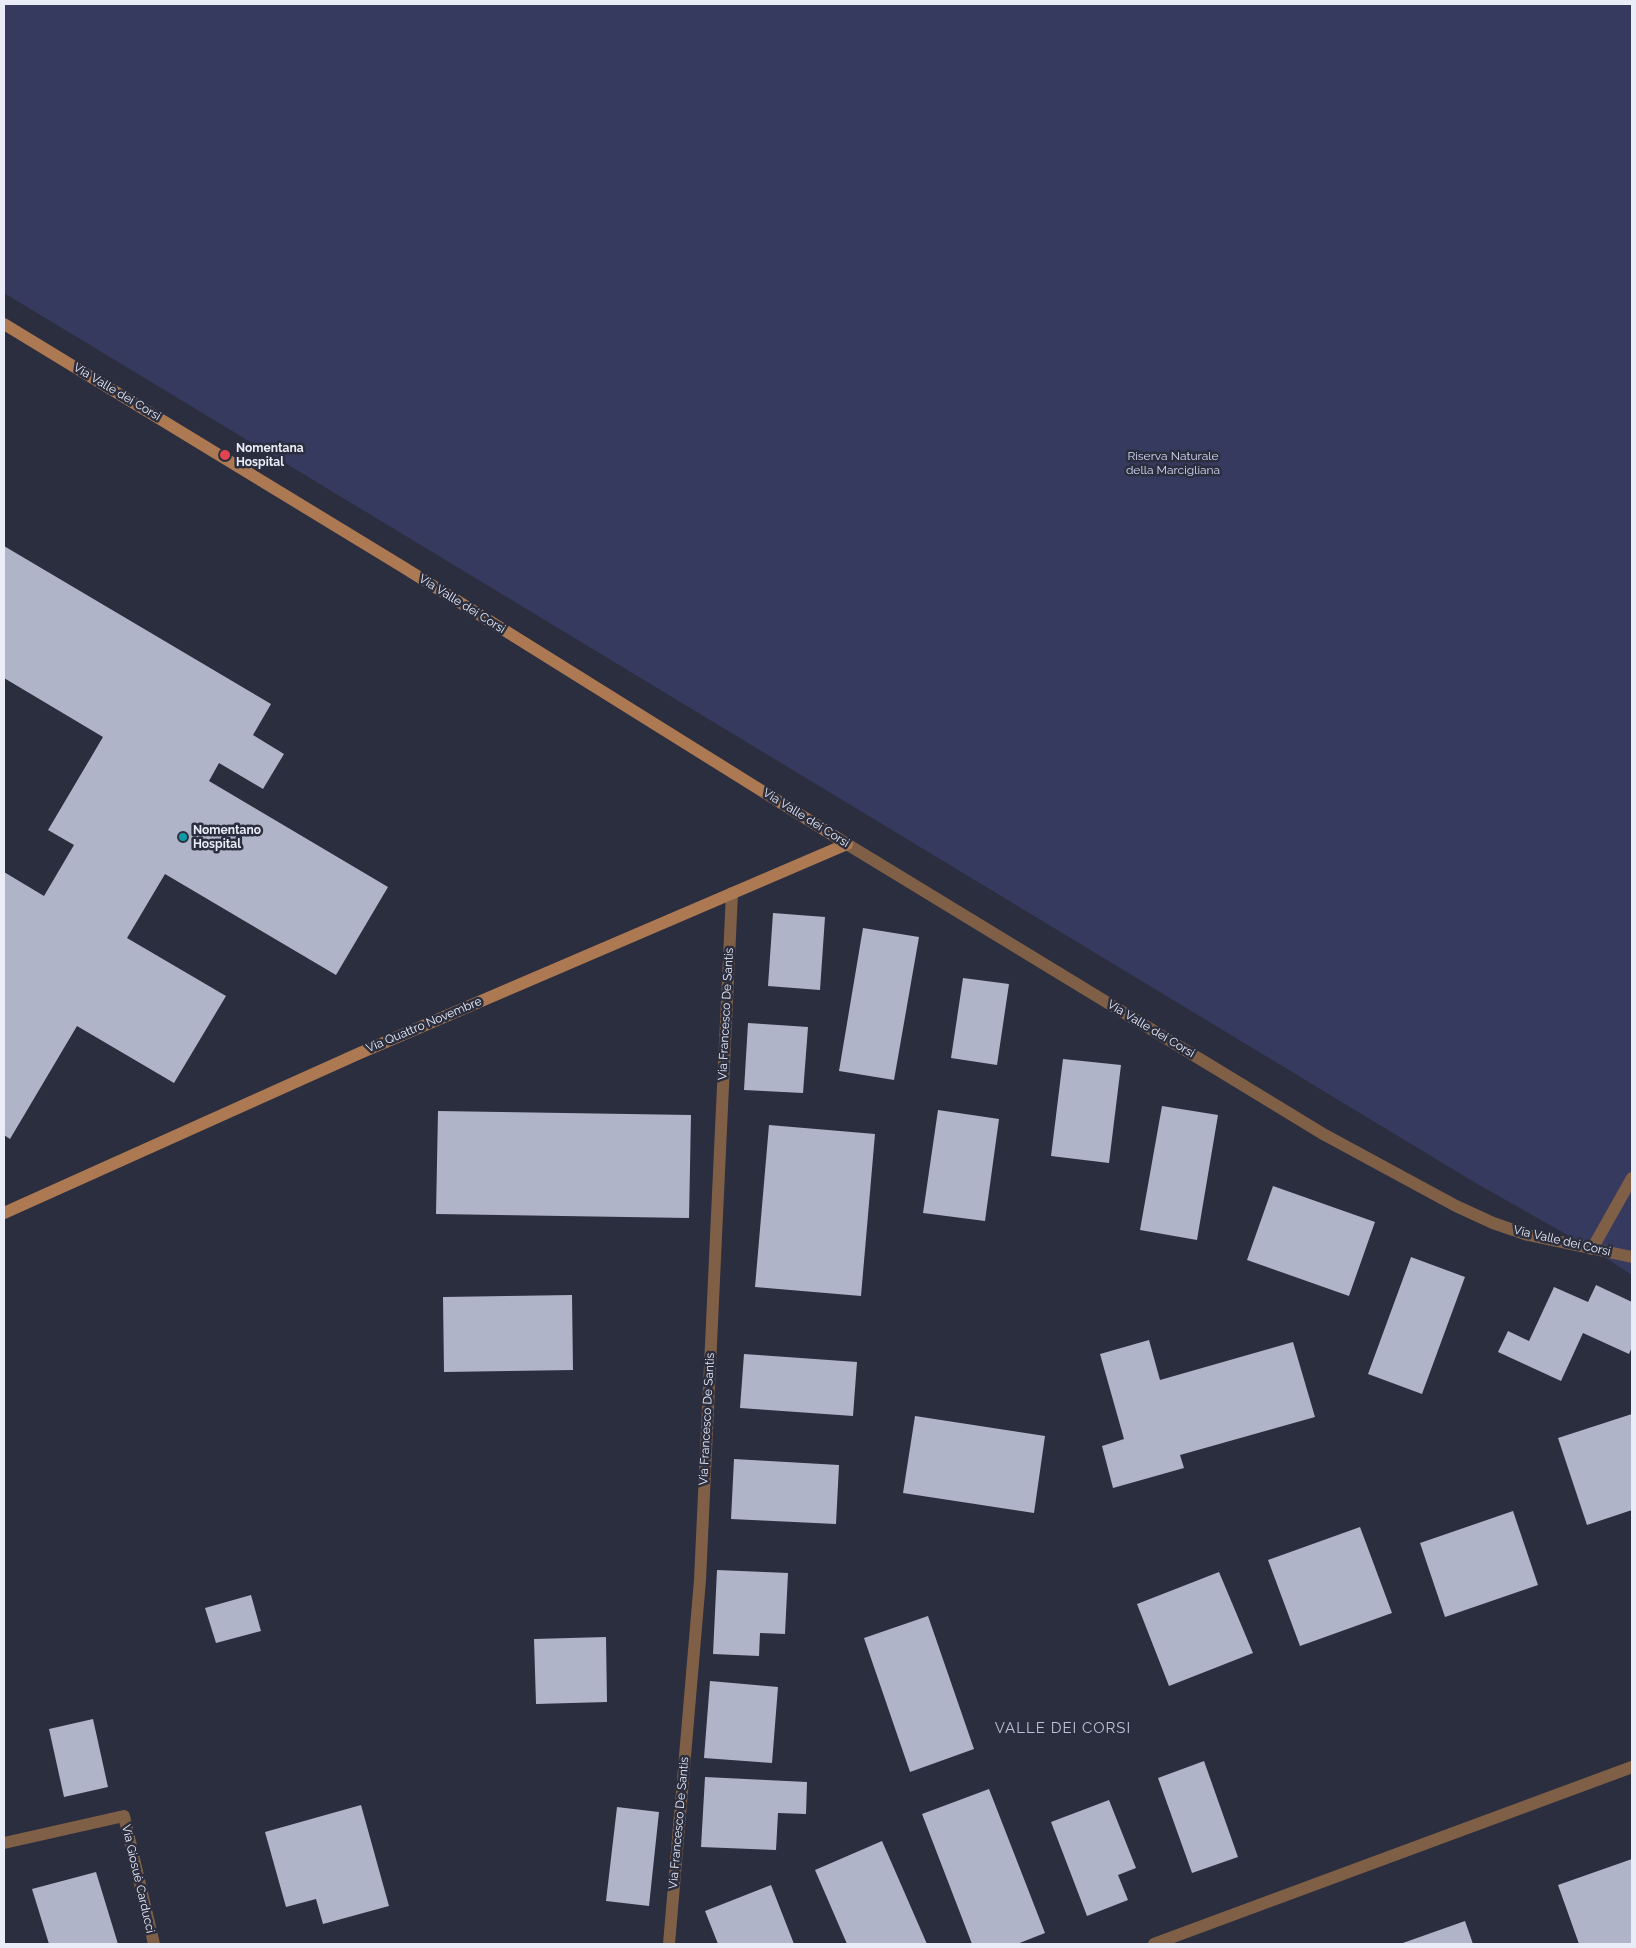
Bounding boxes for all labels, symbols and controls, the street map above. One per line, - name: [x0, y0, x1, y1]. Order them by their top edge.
- street label: Via Valle dei Corsi: [71, 360, 163, 424]
- place label: Nomentana Hospital: [236, 441, 304, 469]
- marker: Nomentana Hospital: [218, 448, 232, 462]
- park label: Riserva Naturale della Marcigliana: [1126, 449, 1220, 477]
- street label: Via Valle dei Corsi: [416, 572, 508, 636]
- street label: Via Valle dei Corsi: [760, 786, 852, 850]
- place label: Nomentano Hospital: [193, 823, 261, 851]
- marker: Nomentano Hospital: [177, 831, 189, 843]
- street label: Via Francesco De Santis: [715, 947, 737, 1081]
- street label: Via Quattro Novembre: [364, 994, 484, 1056]
- street label: Via Valle dei Corsi: [1105, 997, 1197, 1061]
- street label: Via Valle dei Corsi: [1512, 1223, 1612, 1259]
- street label: Via Francesco De Santis: [696, 1352, 718, 1486]
- district label: VALLE DEI CORSI: [993, 1719, 1133, 1737]
- street label: Via Francesco De Santis: [666, 1756, 692, 1890]
- street label: Via Giosuè Carducci: [119, 1823, 157, 1935]

